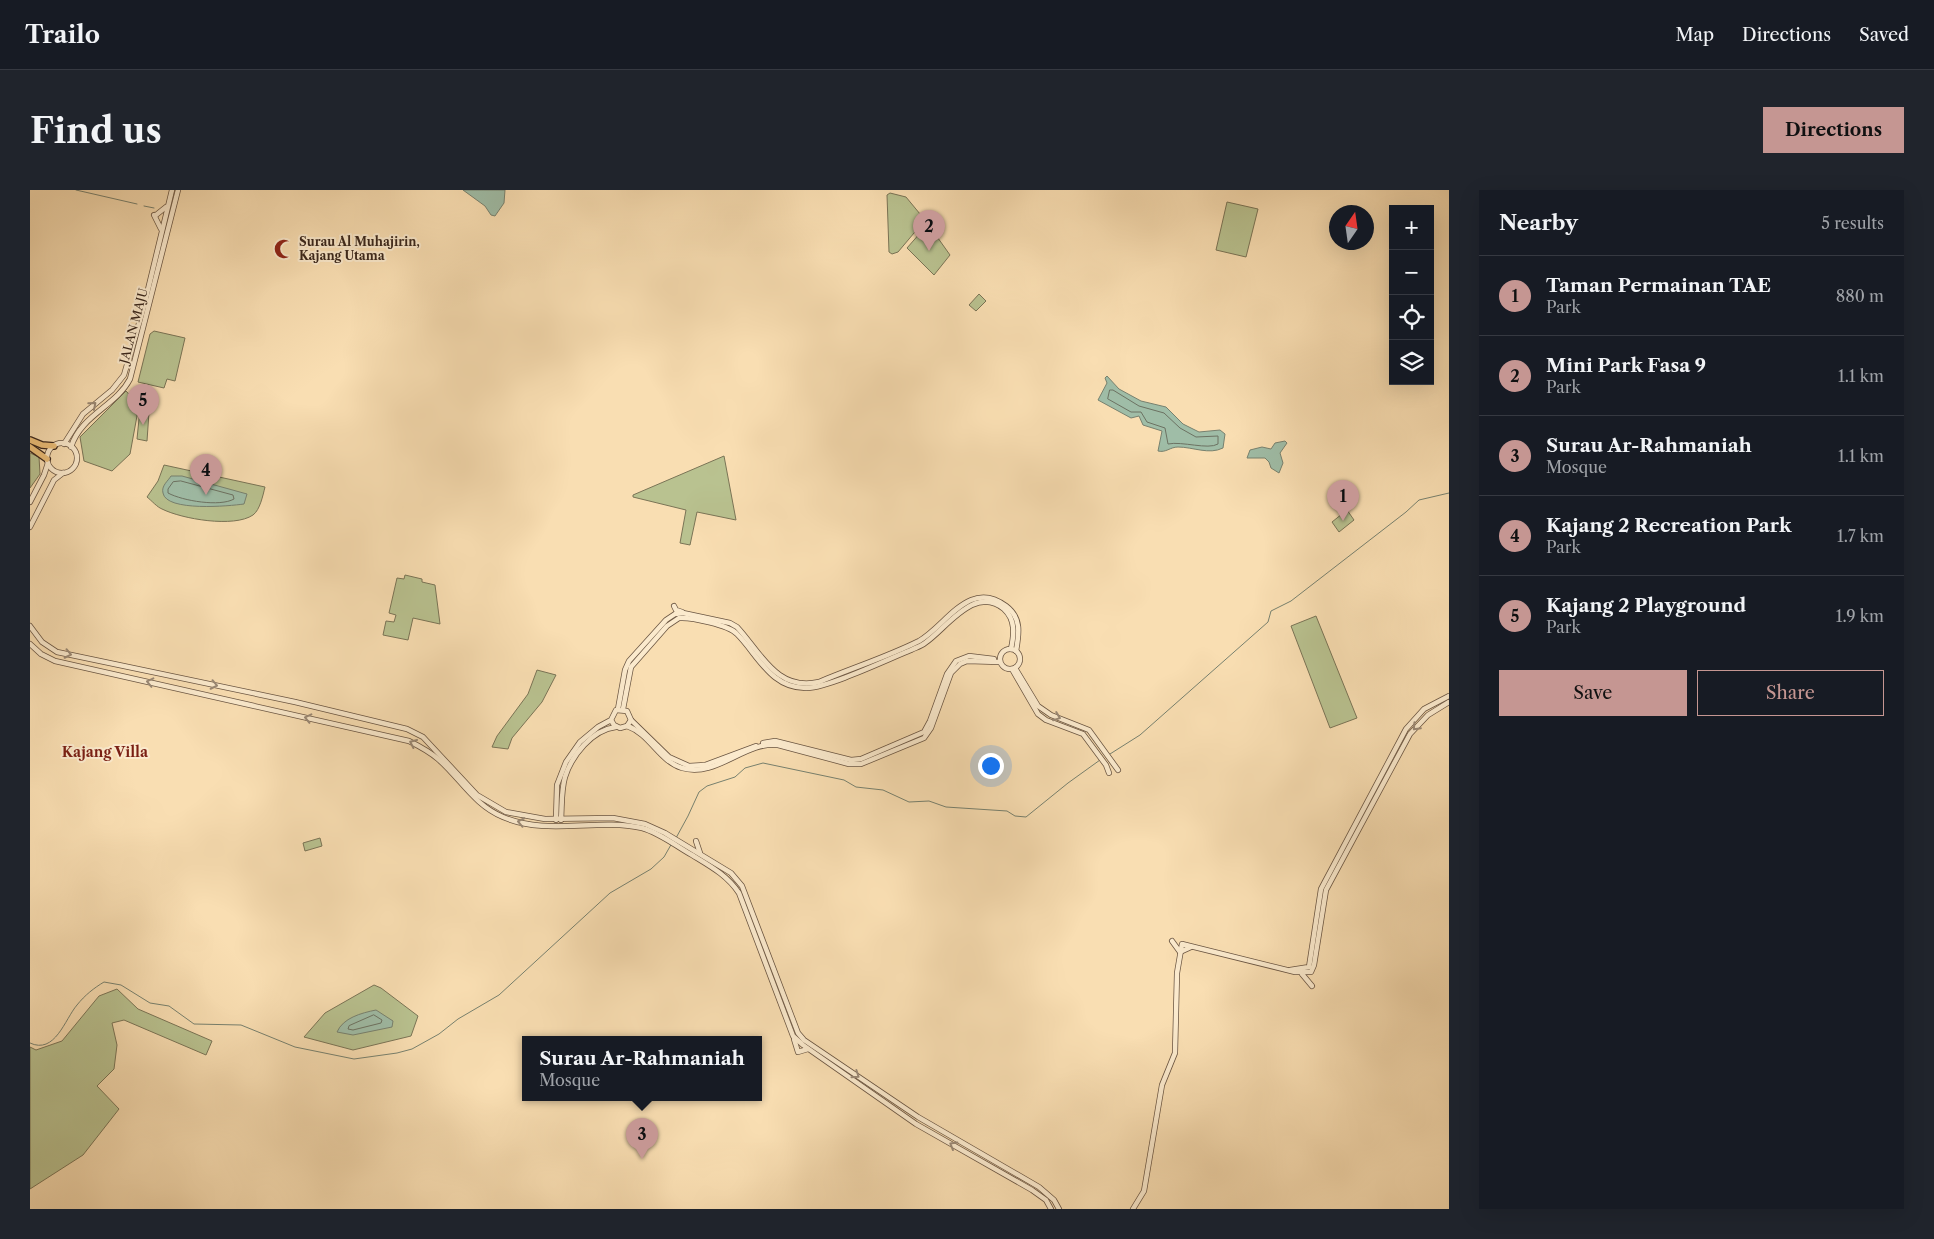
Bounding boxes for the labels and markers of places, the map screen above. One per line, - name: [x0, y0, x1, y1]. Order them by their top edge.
- pin: 2: [913, 210, 945, 251]
- place label: Surau Al Muhajirin, Kajang Utama: [299, 234, 420, 263]
- mosque icon: Surau Al Muhajirin, Kajang Utama: [273, 238, 295, 260]
- pin: 5: [127, 384, 159, 425]
- pin: 4: [190, 454, 222, 495]
- pin: 1: [1327, 480, 1359, 521]
- pin: 3: [626, 1118, 658, 1159]

